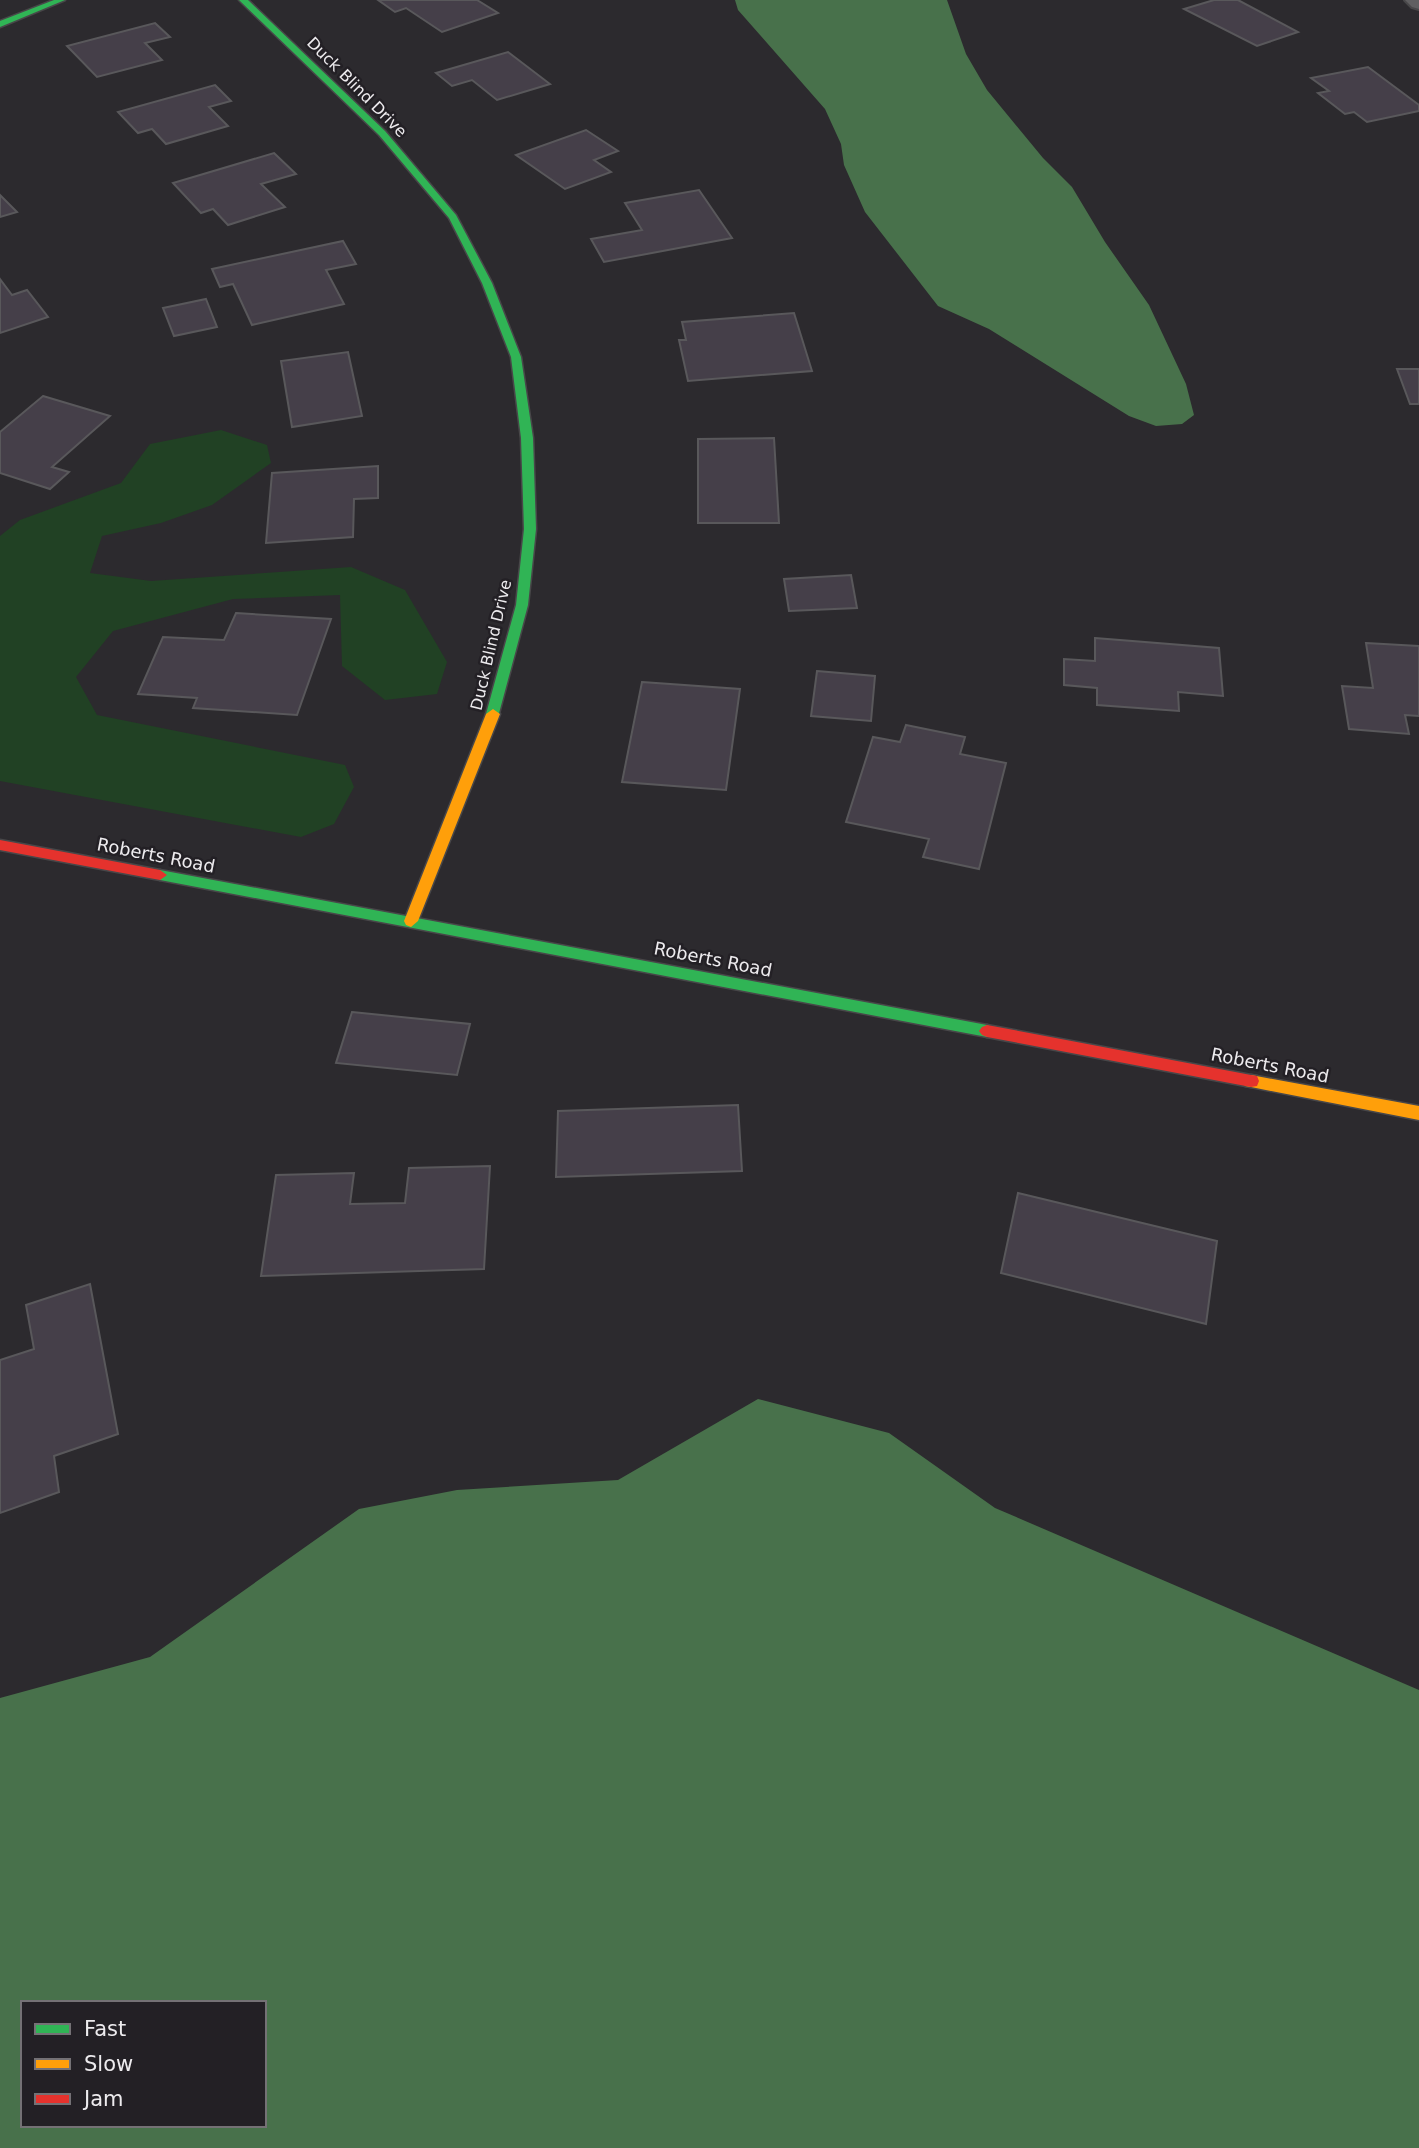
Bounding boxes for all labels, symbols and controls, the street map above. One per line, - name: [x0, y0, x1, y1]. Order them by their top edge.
- street label: Duck Blind Drive: [303, 33, 411, 141]
- street label: Duck Blind Drive: [467, 578, 515, 712]
- street label: Roberts Road: [95, 833, 217, 877]
- street label: Roberts Road: [652, 937, 774, 981]
- street label: Roberts Road: [1209, 1043, 1331, 1087]
- legend: [21, 2001, 266, 2127]
- text: Fast: [84, 2017, 126, 2041]
- text: Slow: [84, 2052, 133, 2076]
- text: Jam: [82, 2087, 124, 2111]

